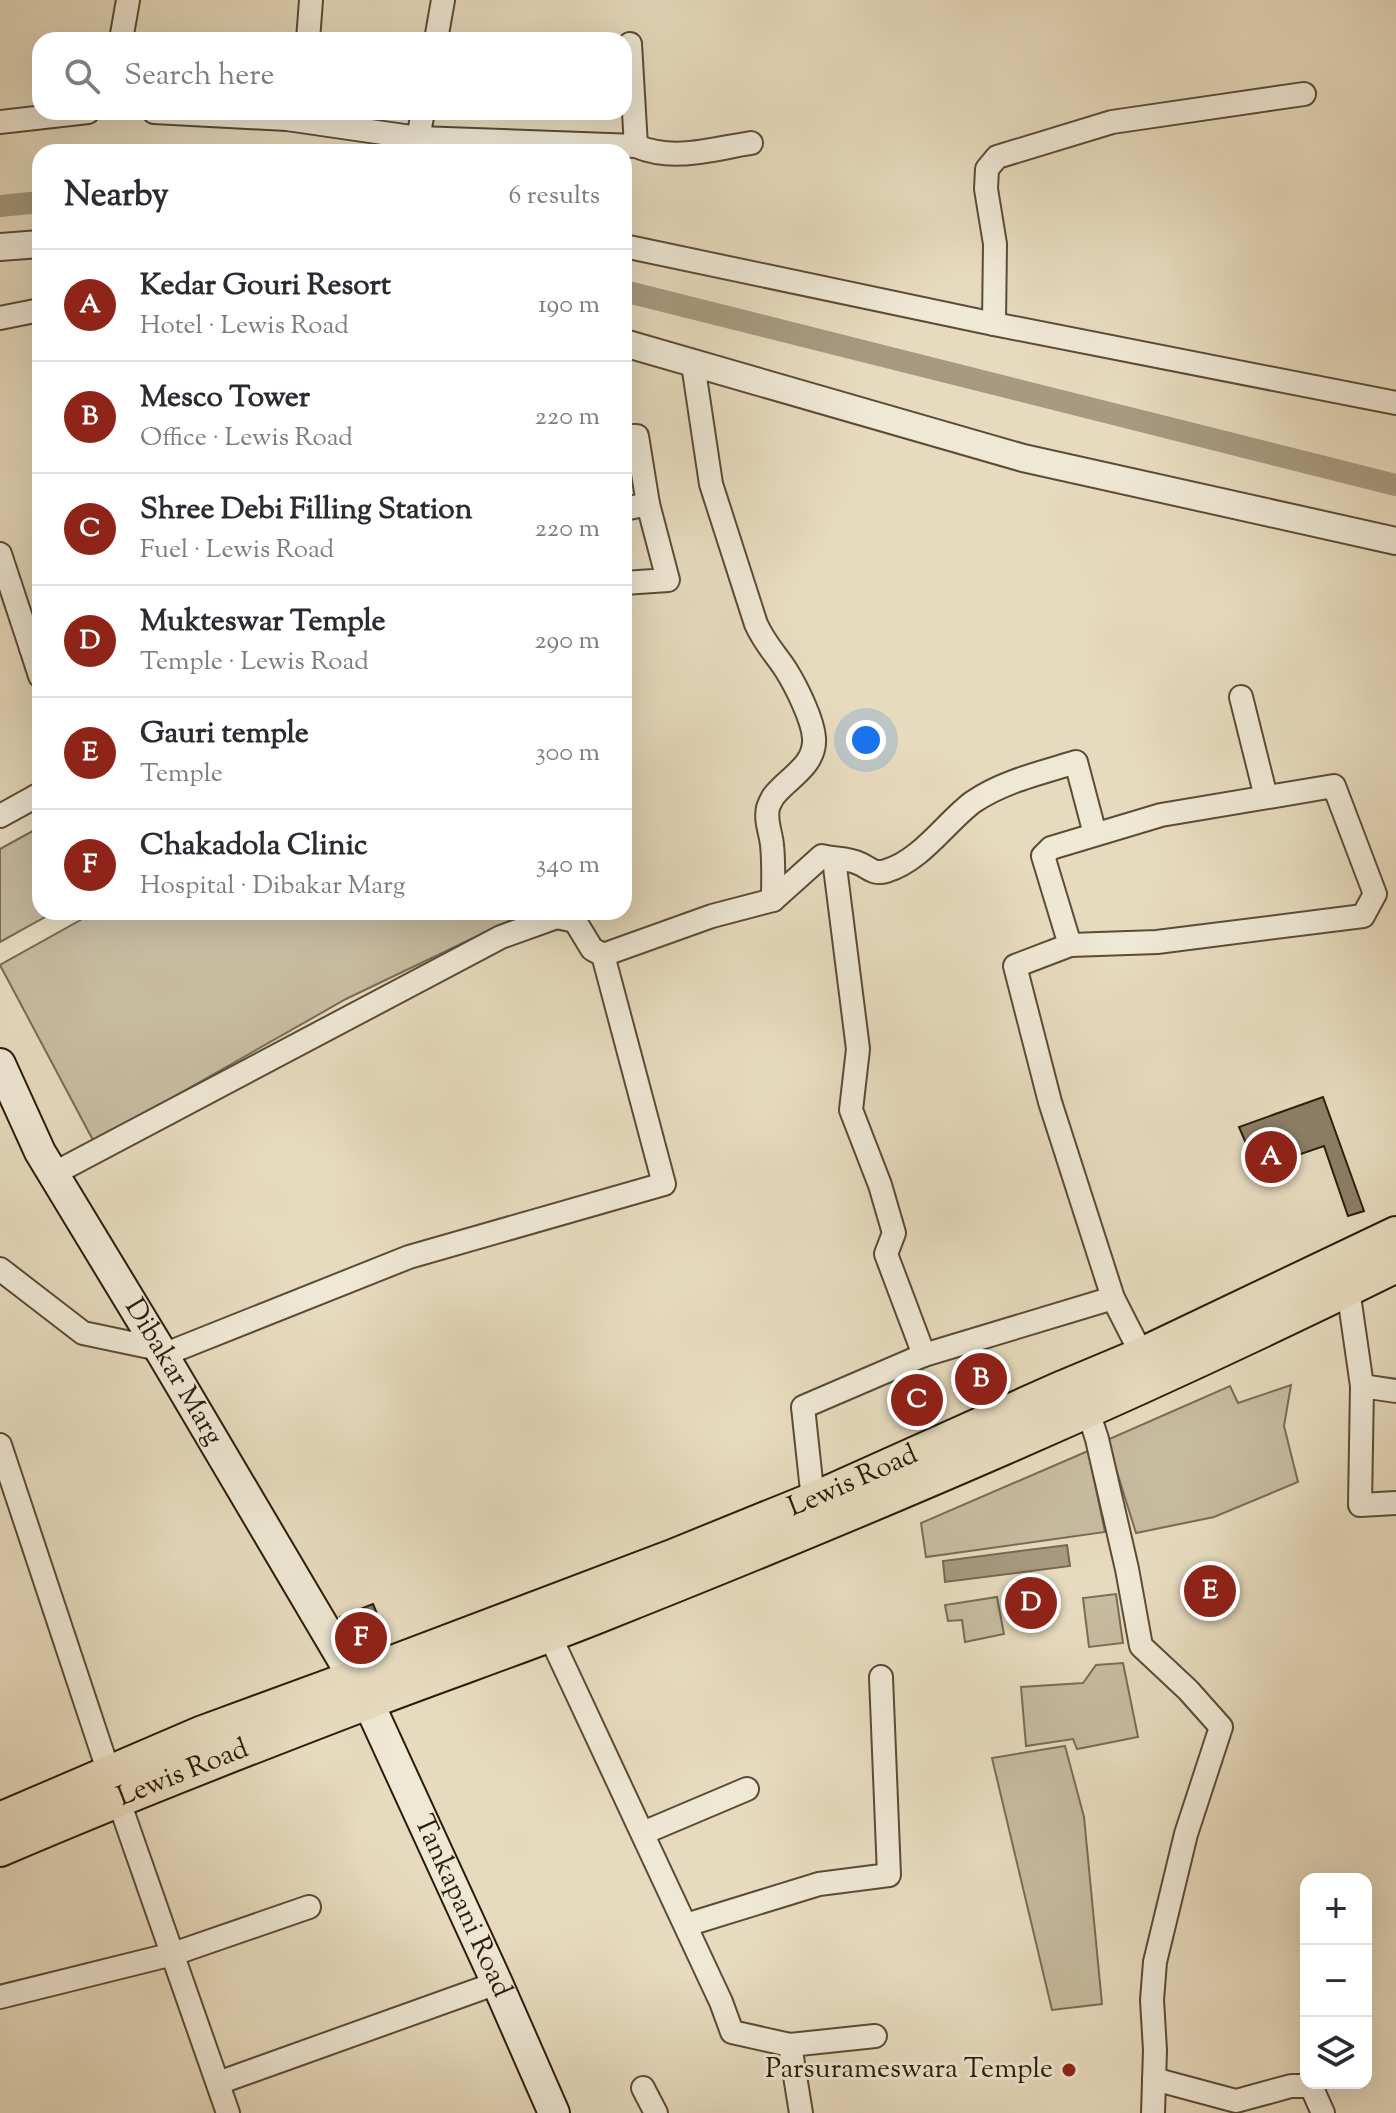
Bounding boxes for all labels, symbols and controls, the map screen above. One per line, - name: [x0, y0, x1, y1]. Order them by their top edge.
- search box: [32, 32, 632, 120]
- icon: search: [60, 54, 104, 98]
- text: Search here: [124, 55, 274, 98]
- text: Nearby: [64, 172, 169, 221]
- text: 6 results: [508, 178, 600, 215]
- text: Kedar Gouri Resort: [140, 265, 391, 308]
- text: A: [79, 287, 101, 324]
- text: 190 m: [538, 287, 600, 324]
- text: Hotel · Lewis Road: [140, 308, 349, 345]
- text: Mesco Tower: [140, 377, 310, 420]
- text: B: [82, 399, 98, 436]
- text: 220 m: [535, 399, 600, 436]
- text: Office · Lewis Road: [140, 420, 353, 457]
- text: Shree Debi Filling Station: [140, 489, 472, 532]
- text: C: [80, 511, 100, 548]
- text: 220 m: [535, 511, 600, 548]
- text: Fuel · Lewis Road: [140, 532, 334, 569]
- text: Mukteswar Temple: [140, 601, 385, 644]
- text: D: [80, 623, 100, 660]
- text: 290 m: [534, 623, 600, 660]
- text: Temple · Lewis Road: [140, 644, 369, 681]
- text: Gauri temple: [140, 713, 309, 756]
- your location: [846, 720, 886, 760]
- text: E: [82, 735, 98, 772]
- text: 300 m: [535, 735, 600, 772]
- text: Temple: [140, 756, 223, 793]
- text: Chakadola Clinic: [140, 825, 368, 868]
- text: F: [83, 847, 97, 884]
- text: 340 m: [536, 847, 600, 884]
- text: Hospital · Dibakar Marg: [140, 868, 405, 905]
- pin: A: [1245, 1127, 1297, 1187]
- street label: Dibakar Marg: [114, 1291, 232, 1453]
- pin: B: [955, 1349, 1007, 1409]
- pin: C: [891, 1370, 943, 1430]
- street label: Lewis Road: [782, 1435, 925, 1528]
- pin: E: [1184, 1561, 1236, 1621]
- pin: D: [1005, 1573, 1057, 1633]
- pin: F: [335, 1608, 387, 1668]
- street label: Lewis Road: [111, 1729, 255, 1818]
- street label: Tankapani Road: [403, 1809, 521, 2004]
- map controls: [1300, 1873, 1372, 2089]
- button: +: [1300, 1873, 1372, 1945]
- button: −: [1300, 1945, 1372, 2017]
- button: layers: [1300, 2017, 1372, 2089]
- place label: Parsurameswara Temple: [765, 2050, 1053, 2090]
- marker: Parsurameswara Temple: [1060, 2061, 1078, 2079]

